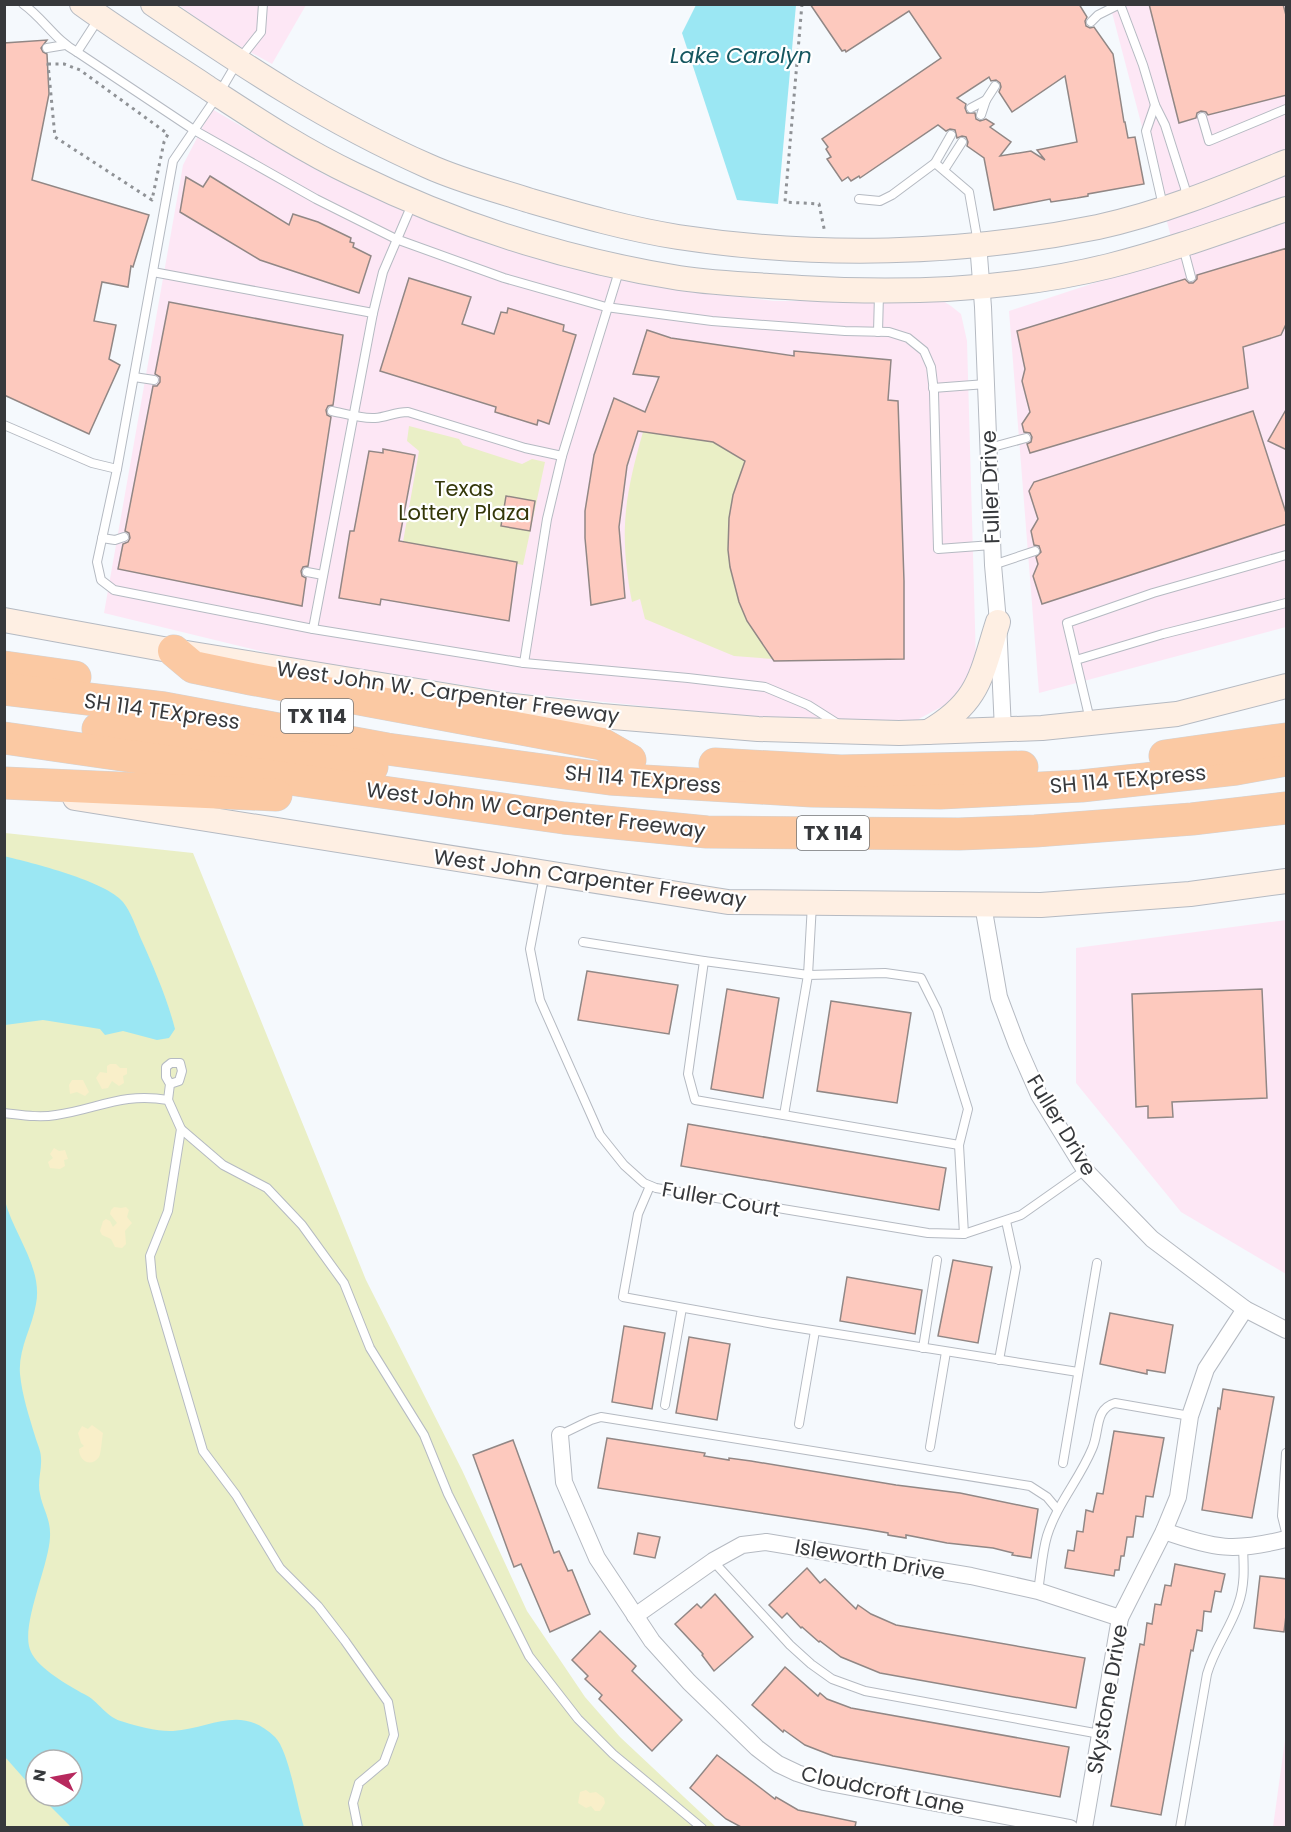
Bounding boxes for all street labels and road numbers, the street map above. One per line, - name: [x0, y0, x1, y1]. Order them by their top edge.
- street label: Fuller Drive: [974, 430, 1006, 544]
- street label: West John W. Carpenter Freeway: [275, 654, 622, 730]
- street label: SH 114 TEXpress: [82, 686, 242, 736]
- road number: TX 114: [281, 699, 353, 733]
- street label: SH 114 TEXpress: [564, 758, 722, 800]
- street label: SH 114 TEXpress: [1049, 758, 1207, 800]
- street label: West John W Carpenter Freeway: [365, 775, 707, 845]
- road number: TX 114: [797, 816, 869, 850]
- street label: West John Carpenter Freeway: [432, 842, 748, 914]
- street label: Fuller Drive: [1020, 1069, 1104, 1181]
- street label: Fuller Court: [660, 1174, 782, 1224]
- street label: Isleworth Drive: [793, 1532, 947, 1586]
- street label: Skystone Drive: [1080, 1622, 1134, 1776]
- street label: Cloudcroft Lane: [799, 1759, 967, 1821]

